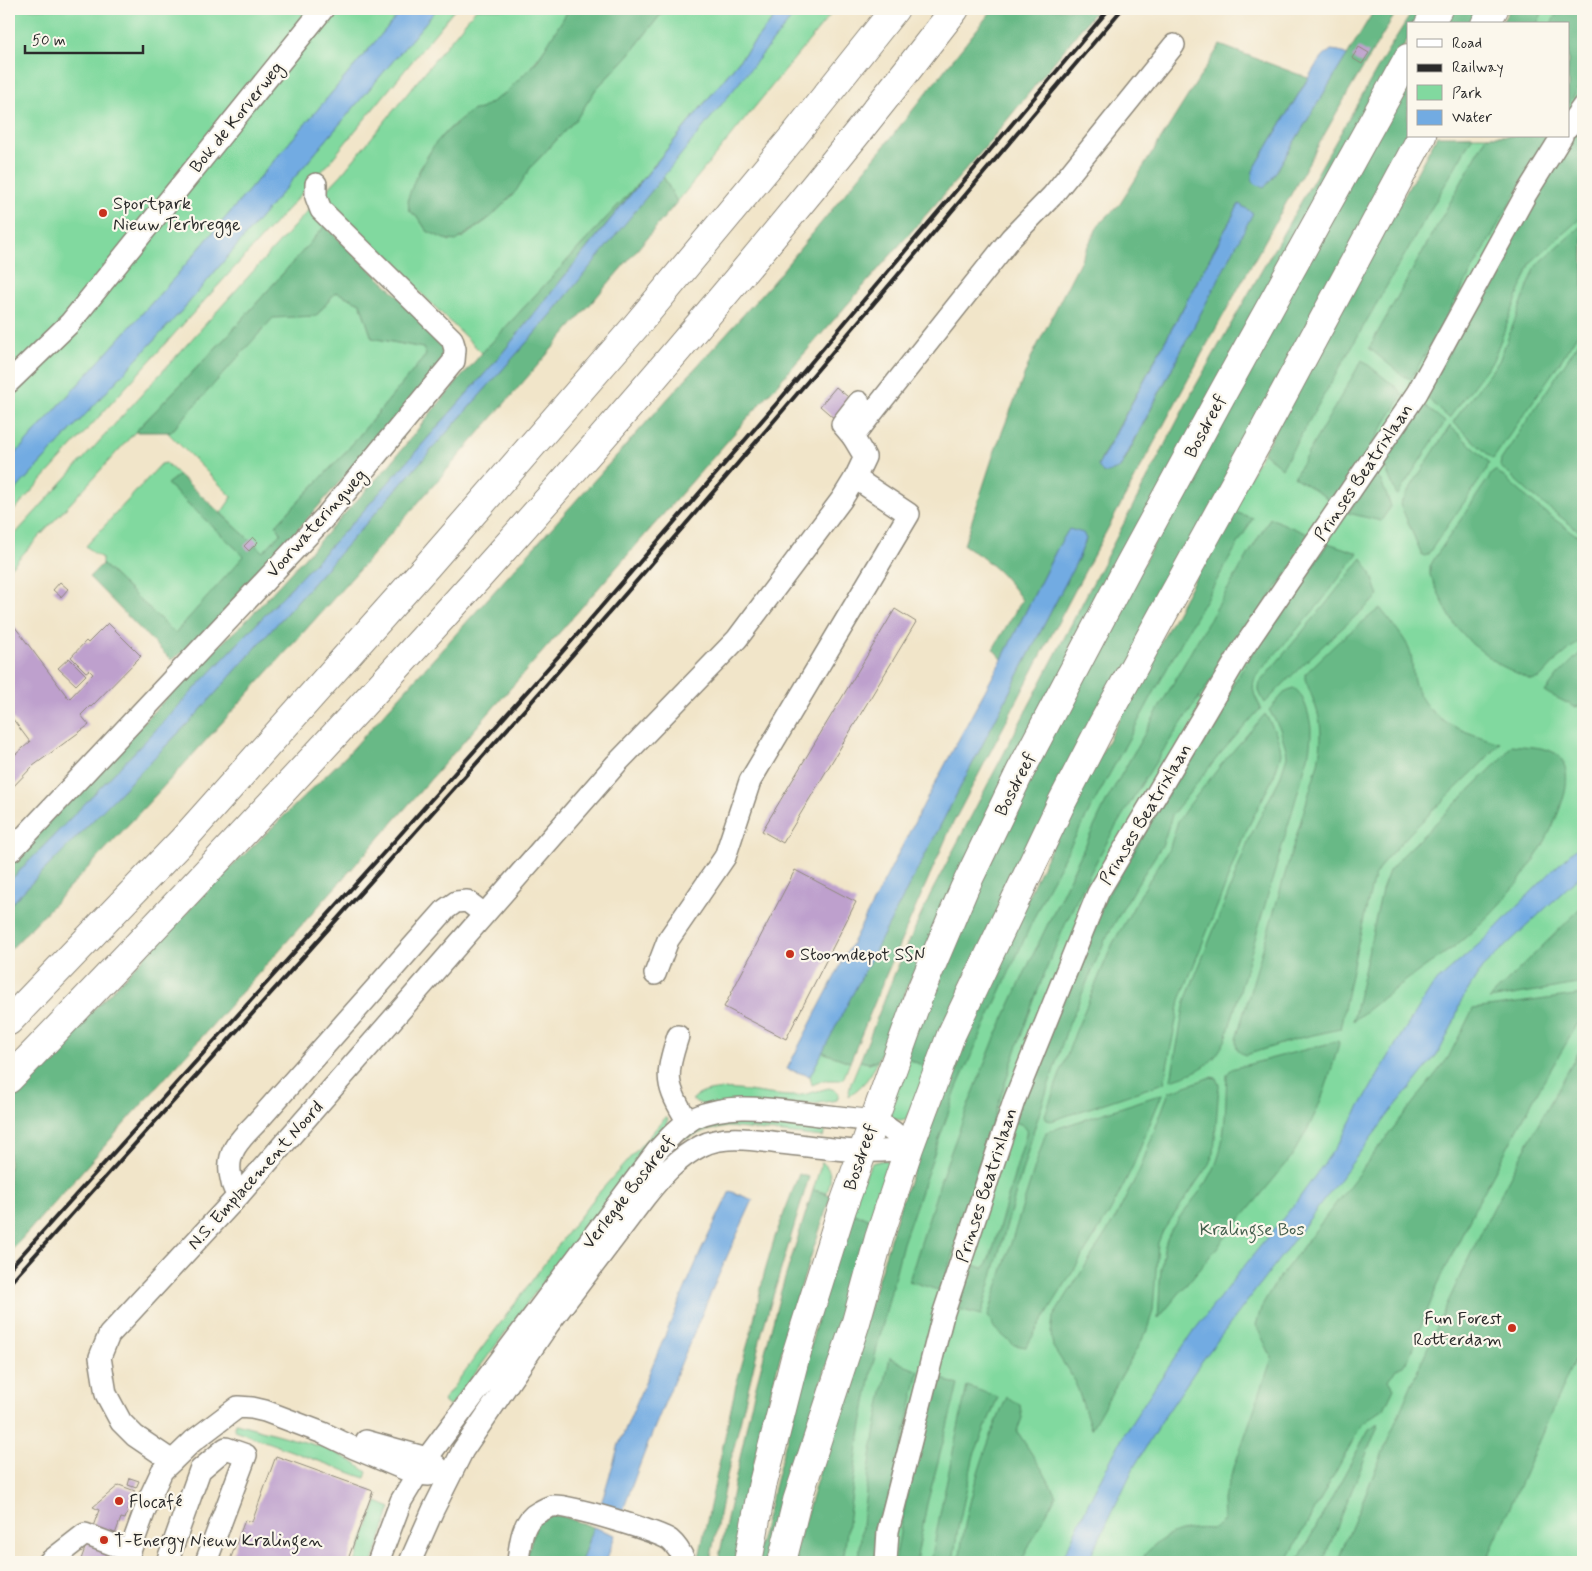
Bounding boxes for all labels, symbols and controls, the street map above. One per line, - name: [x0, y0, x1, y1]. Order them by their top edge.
- scale bar: [25, 22, 142, 54]
- legend: [1407, 22, 1570, 138]
- text: 50 m: [32, 31, 66, 51]
- text: Road: [1452, 34, 1482, 54]
- street label: Bok de Korverweg: [184, 57, 290, 179]
- text: Railway: [1452, 58, 1504, 78]
- text: Park: [1452, 84, 1482, 104]
- text: Water: [1452, 108, 1492, 128]
- place label: Sportpark Nieuw Terbregge: [113, 192, 240, 238]
- marker: Sportpark Nieuw Terbregge: [97, 207, 109, 219]
- street label: Bosdreef: [1179, 390, 1233, 462]
- street label: Prinses Beatrixlaan: [1309, 399, 1419, 546]
- street label: Voorwateringweg: [261, 464, 373, 584]
- street label: Prinses Beatrixlaan: [1094, 739, 1198, 890]
- street label: Bosdreef: [990, 748, 1042, 820]
- place label: Stoomdepot SSN: [800, 943, 926, 967]
- marker: Stoomdepot SSN: [784, 948, 796, 960]
- street label: N.S. Emplacement Noord: [182, 1096, 329, 1255]
- street label: Prinses Beatrixlaan: [951, 1105, 1023, 1266]
- street label: Bosdreef: [838, 1121, 883, 1194]
- street label: Verlegde Bosdreef: [577, 1131, 681, 1254]
- park label: Kralingse Bos: [1200, 1218, 1304, 1244]
- place label: Fun Forest Rotterdam: [1413, 1307, 1503, 1352]
- marker: Fun Forest Rotterdam: [1506, 1322, 1518, 1334]
- place label: Flocafé: [129, 1490, 182, 1514]
- marker: Flocafé: [113, 1495, 125, 1507]
- place label: T-Energy Nieuw Kralingen: [114, 1529, 323, 1555]
- marker: T-Energy Nieuw Kralingen: [98, 1534, 110, 1546]

